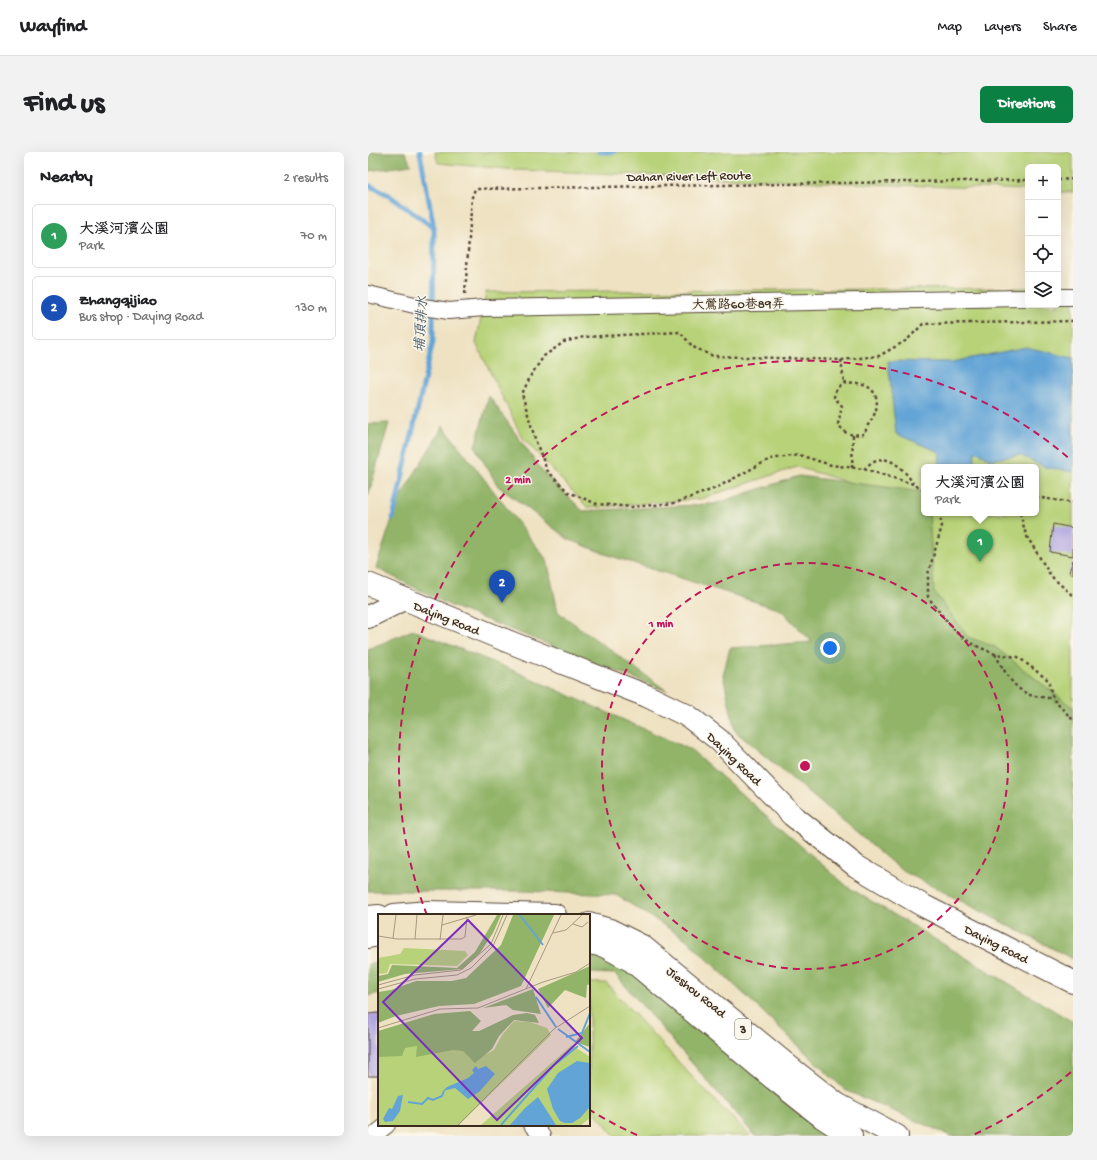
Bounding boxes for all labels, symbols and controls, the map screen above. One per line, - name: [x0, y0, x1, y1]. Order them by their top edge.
- text: Wayfind: [20, 16, 86, 39]
- text: Map: [938, 19, 962, 36]
- text: Layers: [984, 19, 1021, 36]
- text: Share: [1043, 19, 1077, 36]
- button: Directions: [980, 86, 1073, 123]
- text: Find us: [24, 88, 104, 121]
- map controls: [1025, 164, 1061, 308]
- button: +: [1025, 164, 1061, 200]
- text: Nearby: [40, 168, 93, 188]
- street label: Dahan River Left Route: [626, 169, 752, 186]
- text: 2 results: [283, 171, 328, 186]
- button: −: [1025, 200, 1061, 236]
- text: 大溪河濱公園: [79, 221, 169, 239]
- text: 1: [51, 229, 57, 244]
- text: 70 m: [301, 229, 327, 244]
- button: locate: [1025, 236, 1061, 272]
- text: Park: [79, 239, 104, 254]
- button: layers: [1025, 272, 1061, 308]
- text: Zhangqijiao: [79, 292, 157, 310]
- water label: 埔頂排水: [412, 295, 433, 353]
- street label: 大鶯路60巷89弄: [692, 296, 784, 314]
- text: 2: [51, 301, 57, 316]
- text: 130 m: [295, 301, 327, 316]
- text: Bus stop · Daying Road: [79, 310, 203, 325]
- popup: [921, 464, 1039, 516]
- text: 2 min: [505, 474, 531, 488]
- text: 大溪河濱公園: [935, 475, 1025, 493]
- text: Park: [935, 493, 960, 508]
- pin: 1: [967, 529, 993, 562]
- pin: 2: [489, 570, 515, 603]
- street label: Daying Road: [410, 599, 483, 640]
- text: 1 min: [648, 618, 674, 632]
- your location: [820, 638, 840, 658]
- street label: Daying Road: [702, 729, 765, 790]
- centre of rings: [798, 759, 812, 773]
- inset map: [378, 914, 590, 1126]
- street label: Daying Road: [960, 922, 1032, 968]
- street label: Jieshou Road: [663, 964, 729, 1022]
- road number: 3: [735, 1019, 751, 1039]

